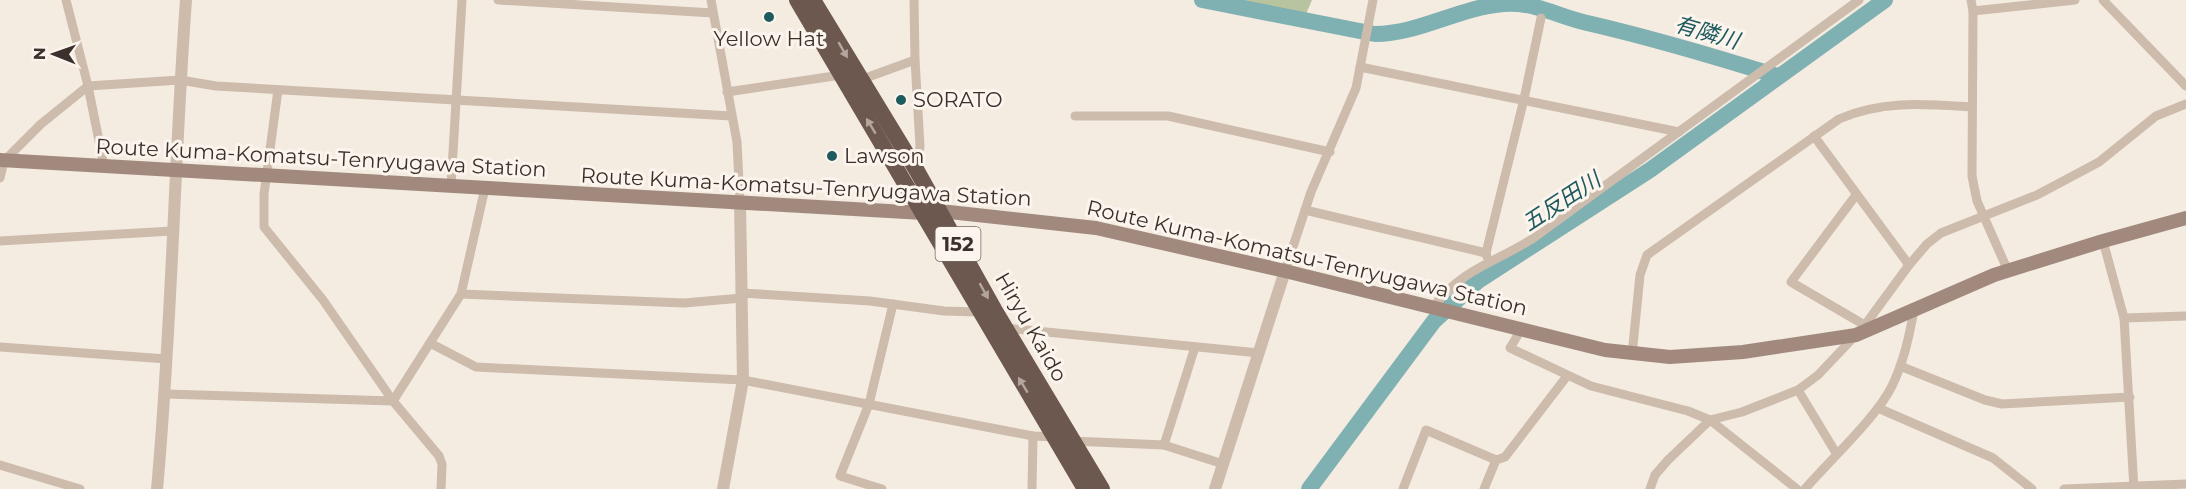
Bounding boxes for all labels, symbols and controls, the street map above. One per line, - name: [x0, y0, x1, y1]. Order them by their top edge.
- marker: Yellow Hat: [762, 10, 776, 24]
- water label: 有隣川: [1671, 10, 1744, 55]
- north arrow: [24, 24, 84, 84]
- place label: Yellow Hat: [714, 26, 824, 51]
- one-way arrow: [837, 42, 847, 59]
- text: N: [30, 47, 49, 60]
- place label: SORATO: [913, 87, 1003, 112]
- marker: SORATO: [894, 93, 908, 107]
- one-way arrow: [866, 118, 877, 134]
- street label: Route Kuma-Komatsu-Tenryugawa Station: [95, 133, 547, 182]
- place label: Lawson: [844, 143, 925, 168]
- marker: Lawson: [825, 149, 839, 163]
- street label: Route Kuma-Komatsu-Tenryugawa Station: [580, 162, 1032, 211]
- water label: 五反田川: [1517, 165, 1607, 237]
- street label: Route Kuma-Komatsu-Tenryugawa Station: [1084, 195, 1530, 320]
- road number: 152: [936, 227, 980, 261]
- street label: Hiryu Kaido: [990, 268, 1073, 386]
- one-way arrow: [979, 283, 989, 300]
- one-way arrow: [1018, 377, 1029, 393]

